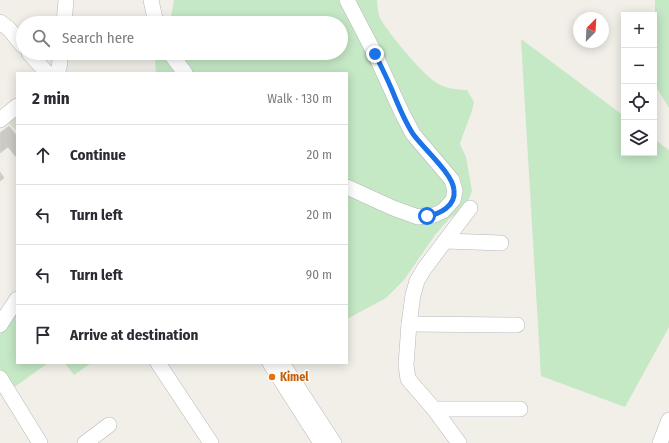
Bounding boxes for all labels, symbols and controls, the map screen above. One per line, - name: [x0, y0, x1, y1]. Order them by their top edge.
- north arrow: [573, 12, 609, 48]
- map controls: [621, 12, 657, 156]
- button: +: [621, 12, 657, 48]
- search box: [16, 16, 348, 60]
- icon: search: [30, 27, 52, 49]
- text: Search here: [62, 29, 134, 47]
- route end: [366, 45, 384, 63]
- button: −: [621, 48, 657, 84]
- button: locate: [621, 84, 657, 120]
- text: 2 min: [32, 88, 70, 109]
- text: Walk · 130 m: [267, 91, 332, 106]
- button: layers: [621, 120, 657, 156]
- icon: ahead: [32, 144, 54, 166]
- text: Continue: [70, 146, 126, 164]
- text: 20 m: [306, 147, 332, 162]
- icon: left: [32, 204, 54, 226]
- text: Turn left: [70, 206, 123, 224]
- text: 20 m: [306, 207, 332, 222]
- route start: [418, 207, 436, 225]
- icon: left: [32, 264, 54, 286]
- text: Turn left: [70, 266, 123, 284]
- text: 90 m: [306, 267, 332, 282]
- icon: arrive: [32, 324, 54, 346]
- text: Arrive at destination: [70, 326, 198, 344]
- place label: Kimel: [280, 370, 309, 384]
- marker: Kimel: [267, 372, 277, 382]

